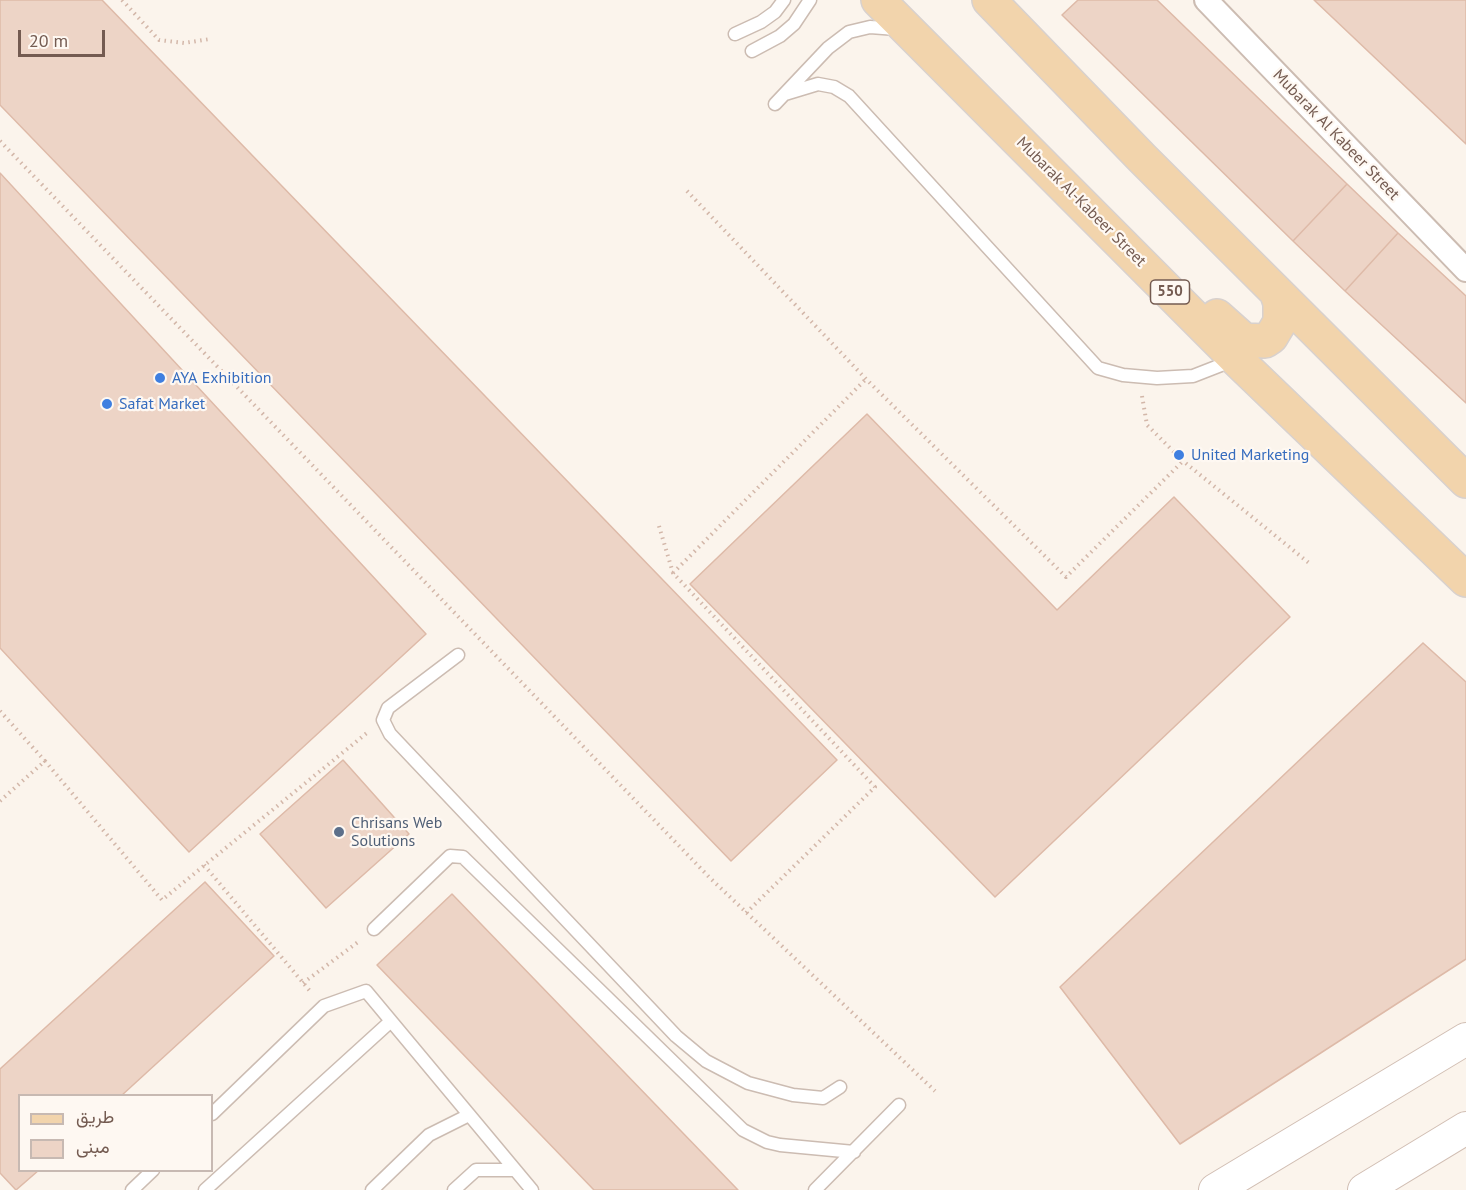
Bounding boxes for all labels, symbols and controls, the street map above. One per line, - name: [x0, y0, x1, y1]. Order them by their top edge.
- scale bar: [21, 18, 108, 56]
- text: 20 m: [29, 29, 68, 52]
- street label: Mubarak Al Kabeer Street: [1269, 66, 1403, 204]
- street label: Mubarak Al-Kabeer Street: [1012, 133, 1150, 271]
- road number: 550: [1150, 280, 1190, 304]
- place label: AYA Exhibition: [172, 368, 272, 388]
- marker: AYA Exhibition: [153, 371, 167, 385]
- place label: Safat Market: [119, 394, 205, 414]
- marker: Safat Market: [100, 397, 114, 411]
- place label: United Marketing: [1191, 445, 1309, 465]
- marker: United Marketing: [1172, 448, 1186, 462]
- place label: Chrisans Web Solutions: [351, 813, 442, 851]
- marker: Chrisans Web Solutions: [332, 825, 346, 839]
- legend: [18, 1094, 213, 1172]
- text: طريق: [76, 1105, 114, 1128]
- text: مبنى: [76, 1135, 110, 1158]

